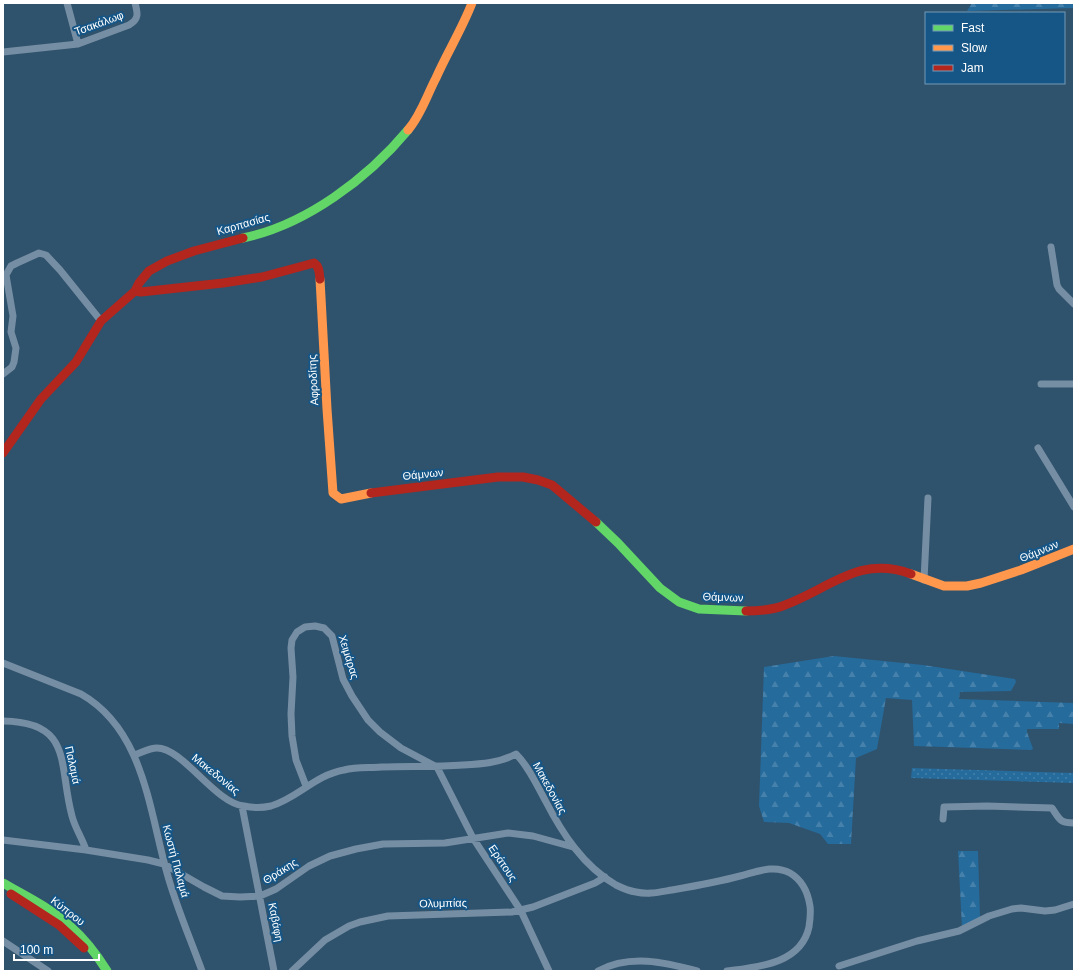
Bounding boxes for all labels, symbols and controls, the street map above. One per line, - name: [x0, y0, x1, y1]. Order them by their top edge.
- street label: Τσακάλωφ: [73, 9, 125, 37]
- legend: [925, 12, 1065, 84]
- text: Fast: [961, 21, 985, 35]
- text: Slow: [961, 41, 987, 55]
- text: Jam: [961, 61, 984, 75]
- street label: Καρπασίας: [215, 211, 271, 237]
- street label: Αφροδίτης: [306, 354, 320, 406]
- street label: Θάμνων: [402, 466, 444, 482]
- street label: Θάμνων: [1018, 538, 1061, 564]
- street label: Θάμνων: [702, 590, 744, 604]
- street label: Χειμάρας: [337, 634, 361, 680]
- street label: Παλαμά: [63, 745, 83, 786]
- street label: Μακεδονίας: [190, 751, 242, 797]
- street label: Μακεδονίας: [531, 760, 569, 816]
- street label: Κωστή Παλαμά: [161, 823, 192, 899]
- street label: Εράτους: [486, 842, 520, 884]
- street label: Θράκης: [261, 856, 299, 886]
- street label: Κύπρου: [49, 894, 87, 928]
- street label: Ολυμπίας: [419, 897, 467, 909]
- street label: Καβάφη: [266, 901, 286, 943]
- scale bar: [14, 936, 99, 962]
- text: 100 m: [20, 943, 53, 957]

